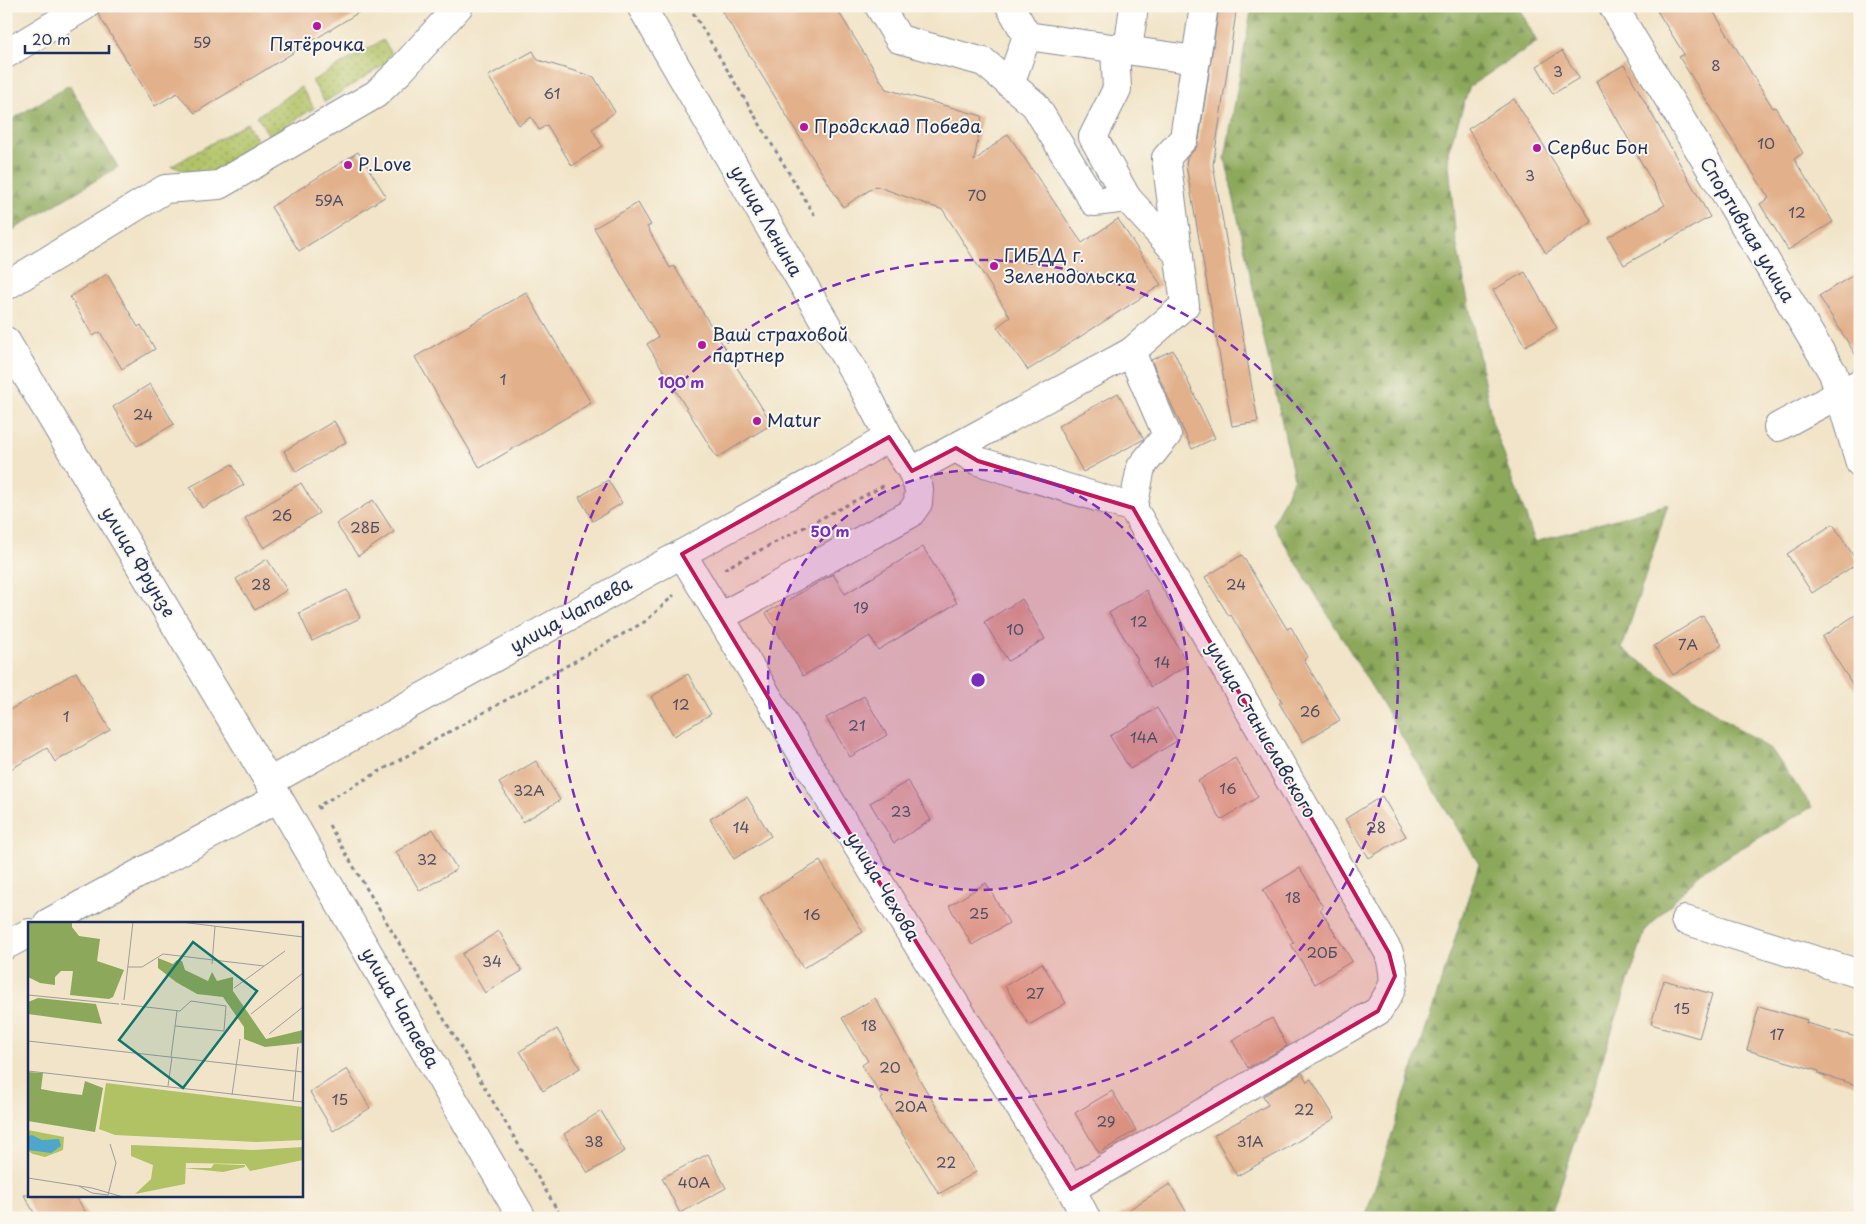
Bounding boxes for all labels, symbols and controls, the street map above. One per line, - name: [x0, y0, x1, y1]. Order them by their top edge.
- marker: Пятёрочка: [311, 20, 323, 32]
- scale bar: [25, 22, 109, 54]
- text: 20 m: [32, 27, 71, 50]
- house number: 59: [193, 30, 211, 53]
- place label: Пятёрочка: [269, 30, 365, 57]
- house number: 8: [1711, 53, 1721, 76]
- house number: 3: [1553, 59, 1563, 82]
- house number: 61: [544, 81, 560, 104]
- place label: Продсклад Победа: [814, 112, 982, 139]
- marker: Продсклад Победа: [798, 121, 810, 133]
- house number: 10: [1757, 131, 1775, 154]
- place label: Сервис Бон: [1547, 133, 1648, 160]
- marker: Сервис Бон: [1531, 142, 1543, 154]
- place label: P.Love: [358, 150, 412, 177]
- street label: Спортивная улица: [1694, 151, 1803, 308]
- marker: P.Love: [342, 159, 354, 171]
- street label: улица Ленина: [724, 159, 811, 282]
- house number: 3: [1525, 163, 1535, 186]
- house number: 70: [967, 183, 987, 206]
- house number: 59А: [314, 188, 344, 211]
- house number: 12: [1788, 200, 1806, 223]
- place label: ГИБДД г. Зеленодольска: [1004, 241, 1137, 289]
- marker: ГИБДД г. Зеленодольска: [988, 260, 1000, 272]
- place label: Ваш страховой партнер: [712, 320, 848, 368]
- marker: Ваш страховой партнер: [696, 339, 708, 351]
- house number: 1: [500, 367, 506, 390]
- text: 100 m: [658, 370, 704, 393]
- house number: 24: [133, 402, 153, 425]
- place label: Matur: [767, 406, 821, 433]
- marker: Matur: [751, 415, 763, 427]
- street label: улица Фрунзе: [96, 501, 183, 622]
- house number: 26: [272, 503, 292, 526]
- house number: 28Б: [350, 515, 380, 538]
- text: 50 m: [811, 519, 849, 542]
- street label: улица Чапаева: [504, 569, 637, 658]
- house number: 28: [251, 572, 271, 595]
- house number: 24: [1226, 572, 1246, 595]
- house number: 19: [853, 595, 869, 618]
- house number: 12: [1130, 609, 1148, 632]
- house number: 10: [1006, 617, 1024, 640]
- house number: 7А: [1678, 632, 1698, 655]
- street label: улица Станиславского: [1201, 636, 1324, 823]
- house number: 14: [1154, 650, 1170, 673]
- centre of rings: [969, 671, 987, 689]
- house number: 12: [672, 692, 690, 715]
- house number: 26: [1300, 699, 1320, 722]
- house number: 1: [63, 704, 69, 727]
- house number: 21: [848, 713, 866, 736]
- house number: 14А: [1130, 725, 1158, 748]
- house number: 16: [1219, 776, 1237, 799]
- house number: 32А: [513, 778, 545, 801]
- house number: 23: [891, 799, 911, 822]
- house number: 14: [733, 815, 749, 838]
- house number: 28: [1366, 815, 1386, 838]
- street label: улица Чехова: [841, 827, 928, 946]
- house number: 32: [417, 847, 437, 870]
- house number: 18: [1285, 885, 1301, 908]
- house number: 25: [969, 901, 989, 924]
- house number: 16: [803, 902, 821, 925]
- inset map: [28, 922, 302, 1196]
- house number: 20Б: [1306, 940, 1338, 963]
- street label: улица Чапаева: [356, 942, 447, 1073]
- house number: 34: [482, 949, 502, 972]
- house number: 27: [1026, 981, 1045, 1004]
- house number: 15: [1674, 996, 1690, 1019]
- house number: 18: [861, 1013, 877, 1036]
- house number: 17: [1770, 1022, 1784, 1045]
- house number: 20: [879, 1055, 901, 1078]
- house number: 15: [332, 1087, 348, 1110]
- house number: 20А: [895, 1094, 927, 1117]
- house number: 22: [1294, 1097, 1314, 1120]
- house number: 29: [1096, 1109, 1116, 1132]
- house number: 38: [584, 1129, 604, 1152]
- house number: 31А: [1236, 1129, 1264, 1152]
- house number: 22: [936, 1150, 956, 1173]
- house number: 40А: [678, 1170, 710, 1193]

